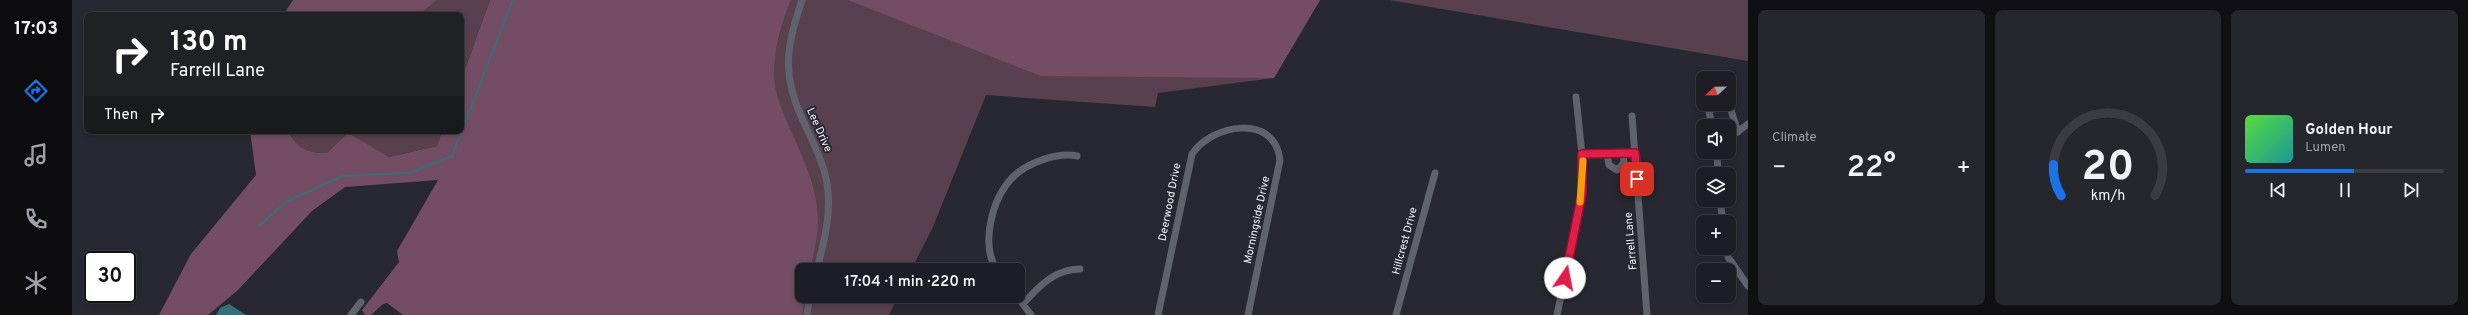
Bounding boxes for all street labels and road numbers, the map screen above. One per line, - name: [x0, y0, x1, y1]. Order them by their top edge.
- street label: Lee Drive: [803, 106, 835, 154]
- street label: Deerwood Drive: [1156, 162, 1184, 242]
- street label: Morningside Drive: [1241, 175, 1273, 265]
- street label: Hillcrest Drive: [1389, 206, 1421, 276]
- street label: Farrell Lane: [1621, 211, 1641, 271]

